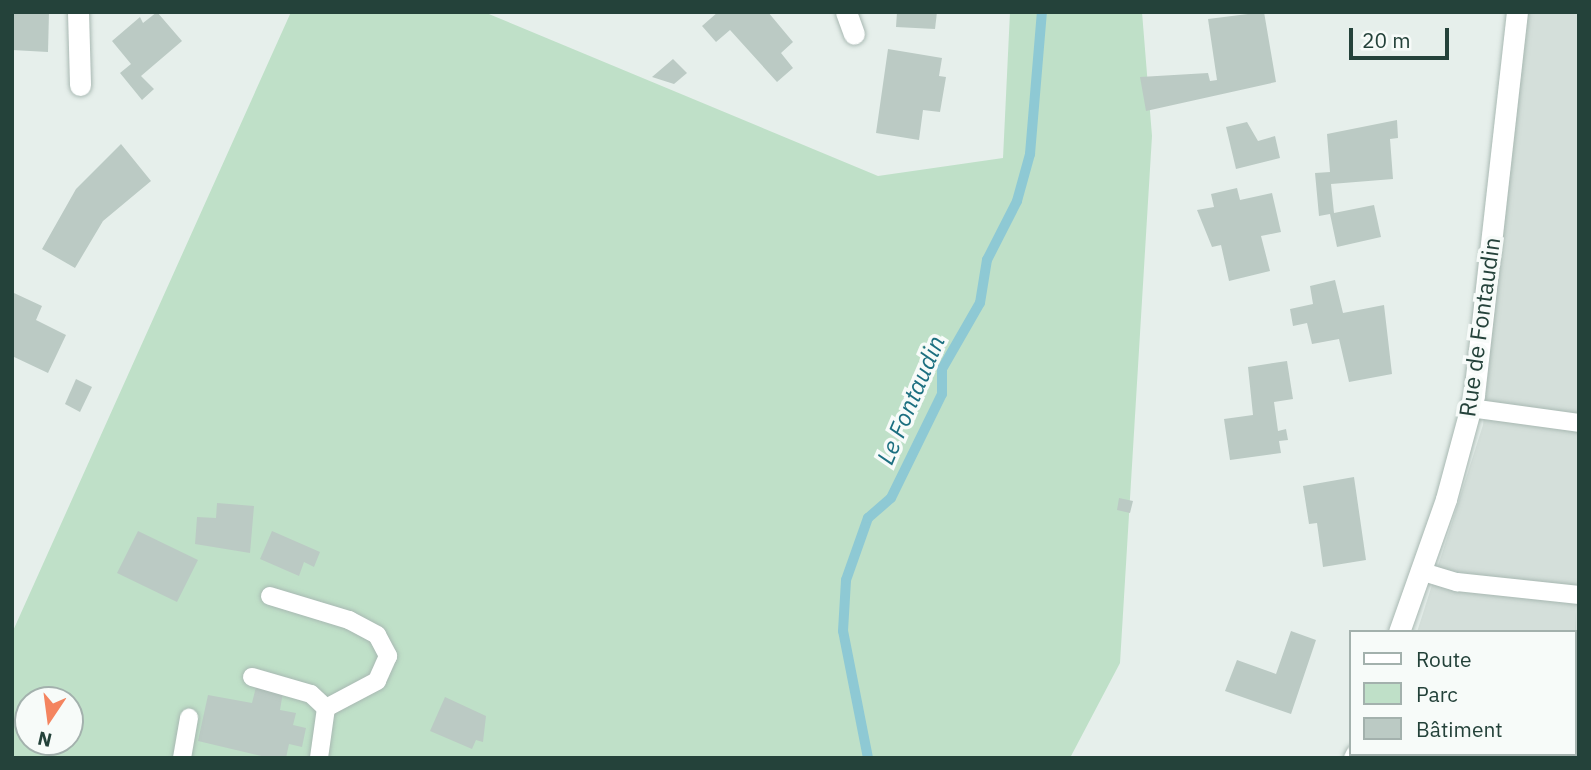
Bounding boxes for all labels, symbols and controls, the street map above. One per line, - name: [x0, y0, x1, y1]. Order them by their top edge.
- scale bar: [1353, 14, 1453, 58]
- text: 20 m: [1362, 26, 1411, 54]
- street label: Rue de Fontaudin: [1453, 235, 1505, 419]
- water label: Le Fontaudin: [871, 331, 951, 469]
- legend: [1350, 630, 1577, 756]
- text: Route: [1416, 645, 1472, 673]
- text: Parc: [1416, 680, 1458, 708]
- north arrow: [14, 686, 84, 756]
- text: Bâtiment: [1416, 715, 1503, 743]
- text: N: [35, 726, 54, 753]

